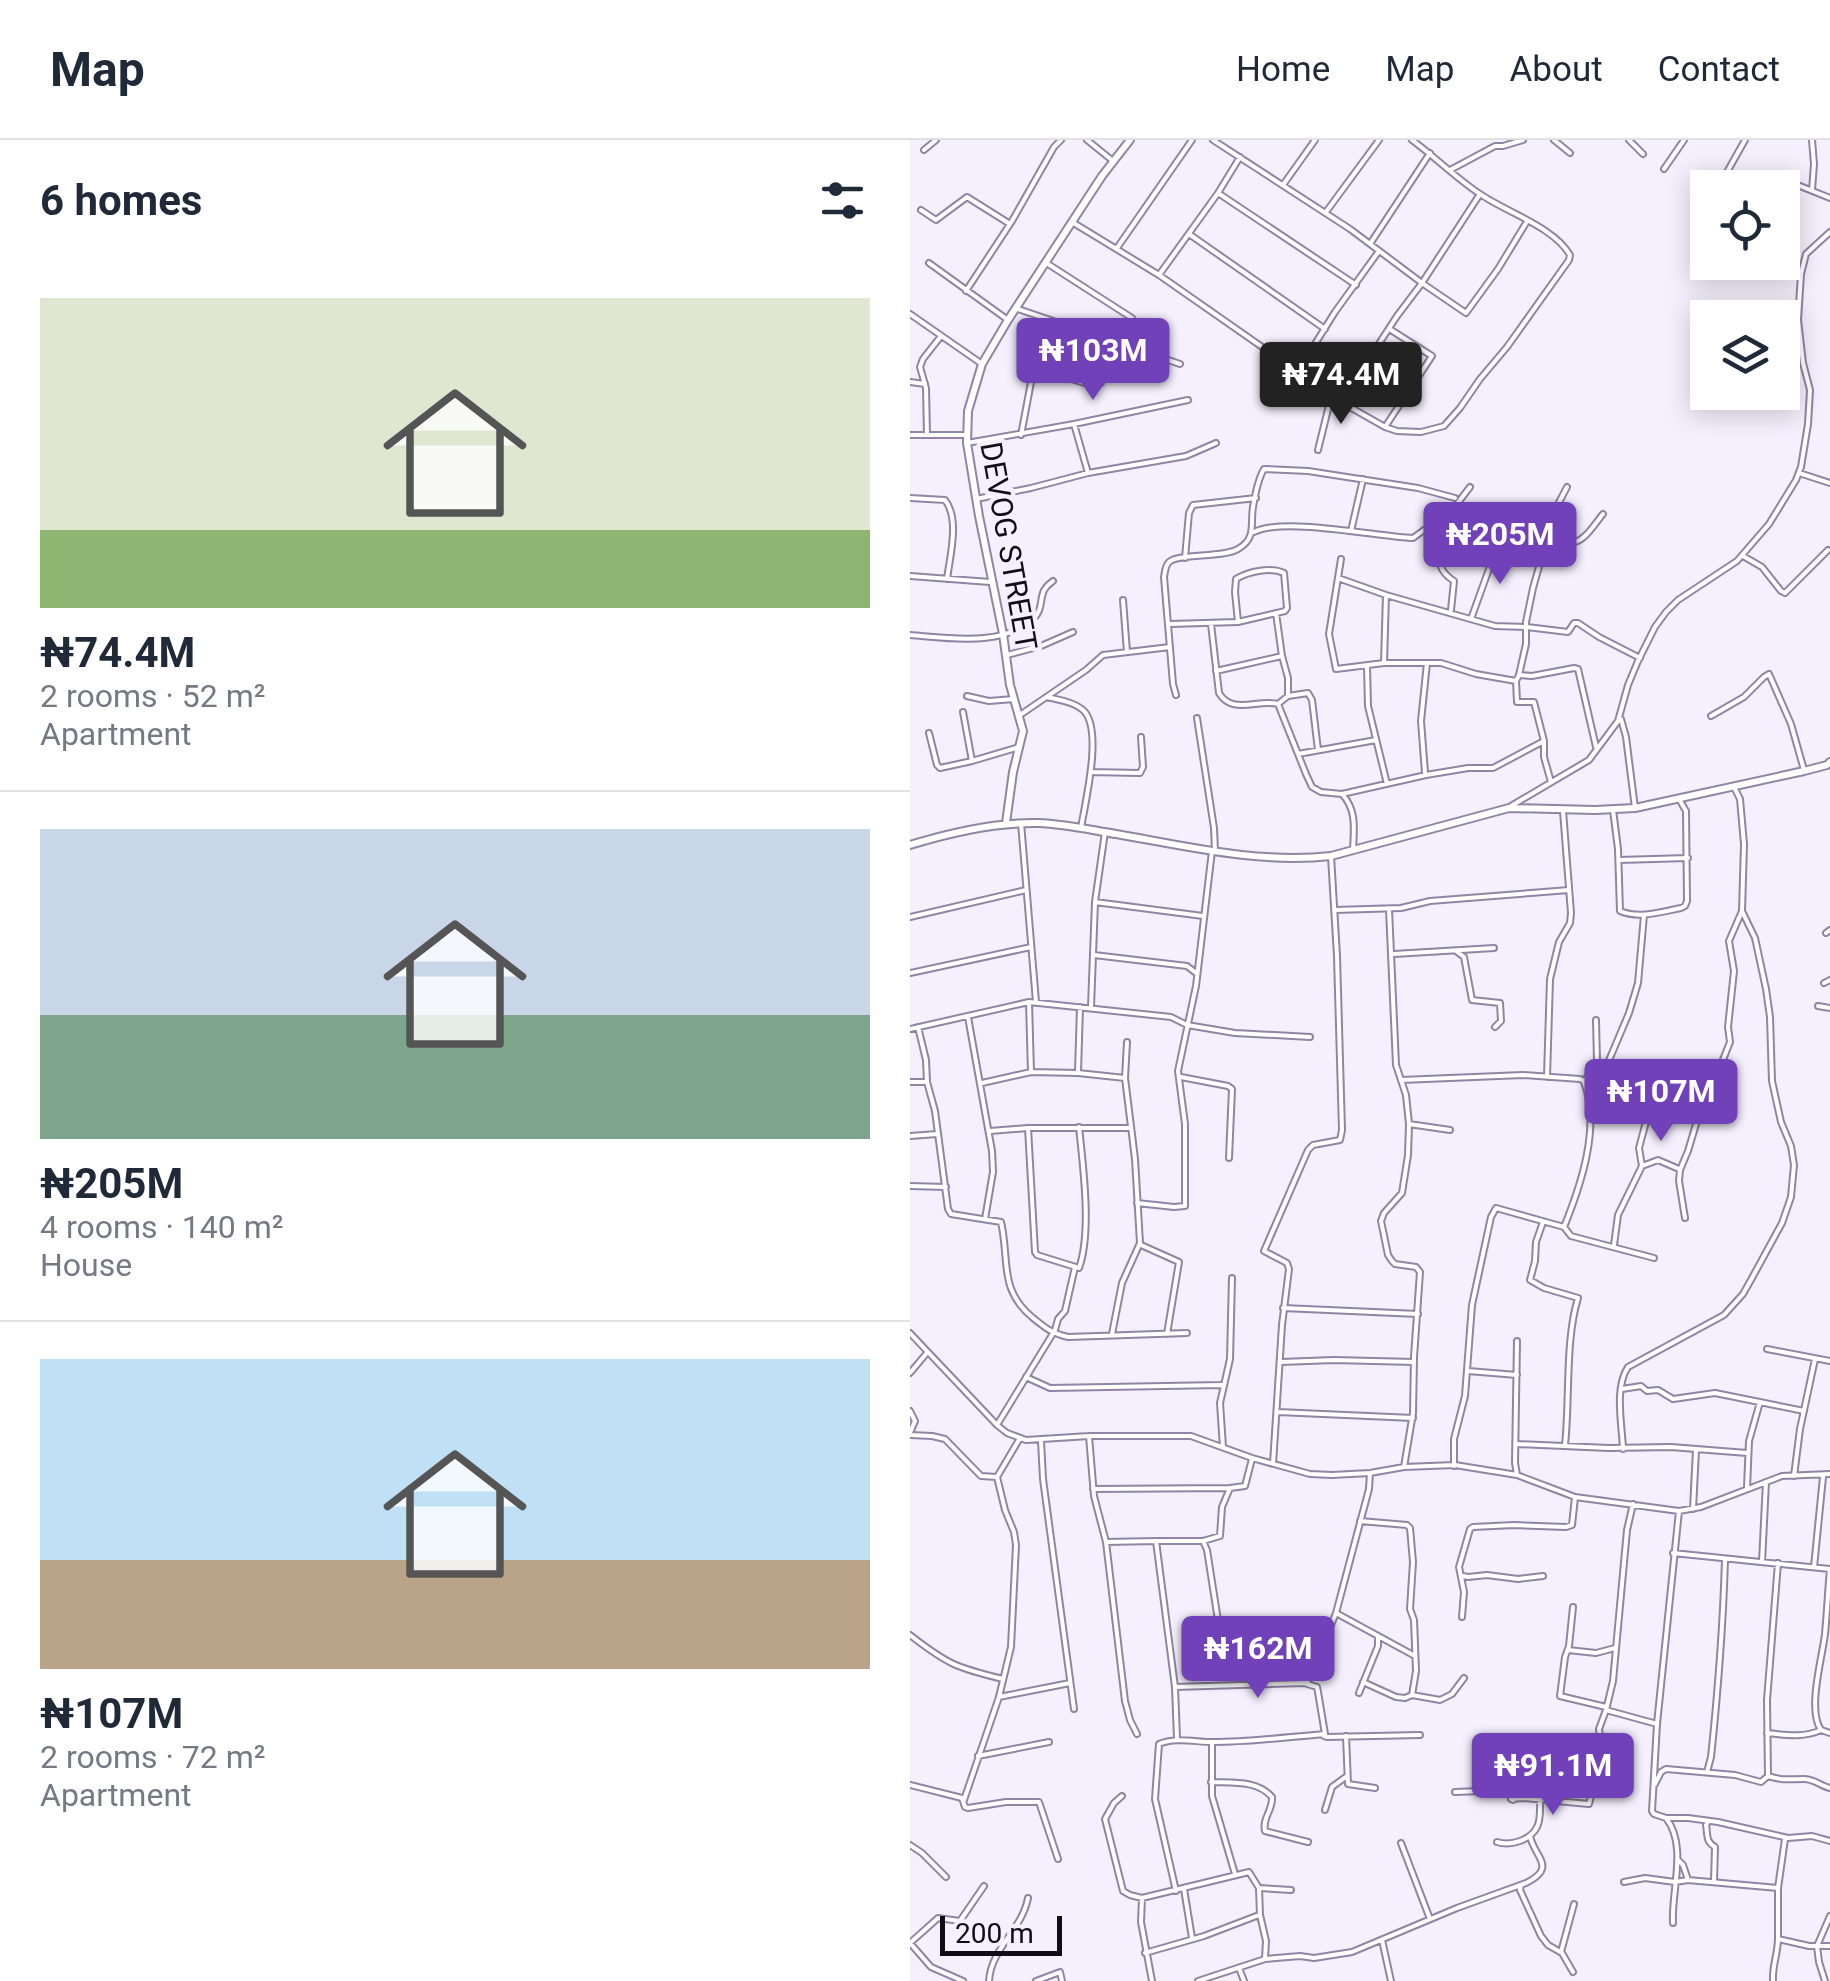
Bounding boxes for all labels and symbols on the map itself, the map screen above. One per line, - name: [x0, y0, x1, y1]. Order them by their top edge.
- pin: ₦103M: [1023, 318, 1163, 403]
- pin: ₦74.4M: [1260, 342, 1422, 427]
- street label: DEVOG STREET: [973, 439, 1045, 653]
- pin: ₦205M: [1430, 502, 1570, 587]
- pin: ₦107M: [1591, 1059, 1731, 1144]
- pin: ₦162M: [1188, 1616, 1328, 1701]
- pin: ₦91.1M: [1472, 1733, 1634, 1818]
- scale bar: [940, 1911, 1062, 1956]

